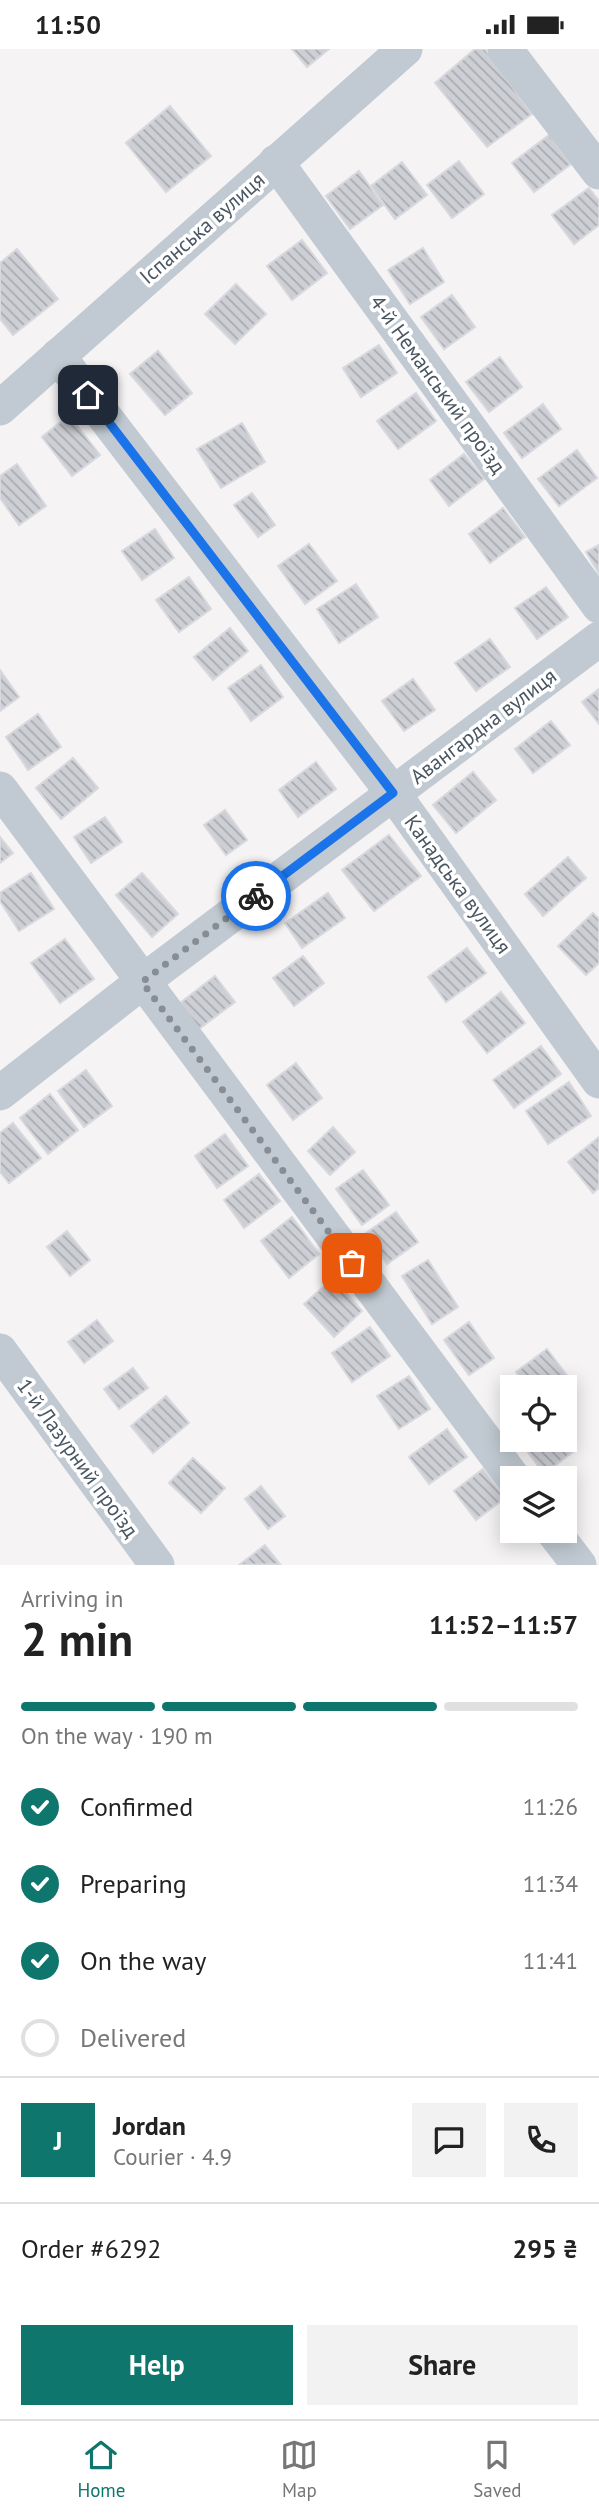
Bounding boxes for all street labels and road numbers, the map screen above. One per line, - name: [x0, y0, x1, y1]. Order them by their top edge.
- street label: Іспанська вулиця: [134, 166, 270, 290]
- street label: 4-й Неманський проїзд: [364, 289, 512, 479]
- street label: Авангардна вулиця: [405, 662, 561, 790]
- street label: Канадська вулиця: [399, 809, 517, 959]
- street label: 1-й Лазурний проїзд: [11, 1373, 145, 1543]

